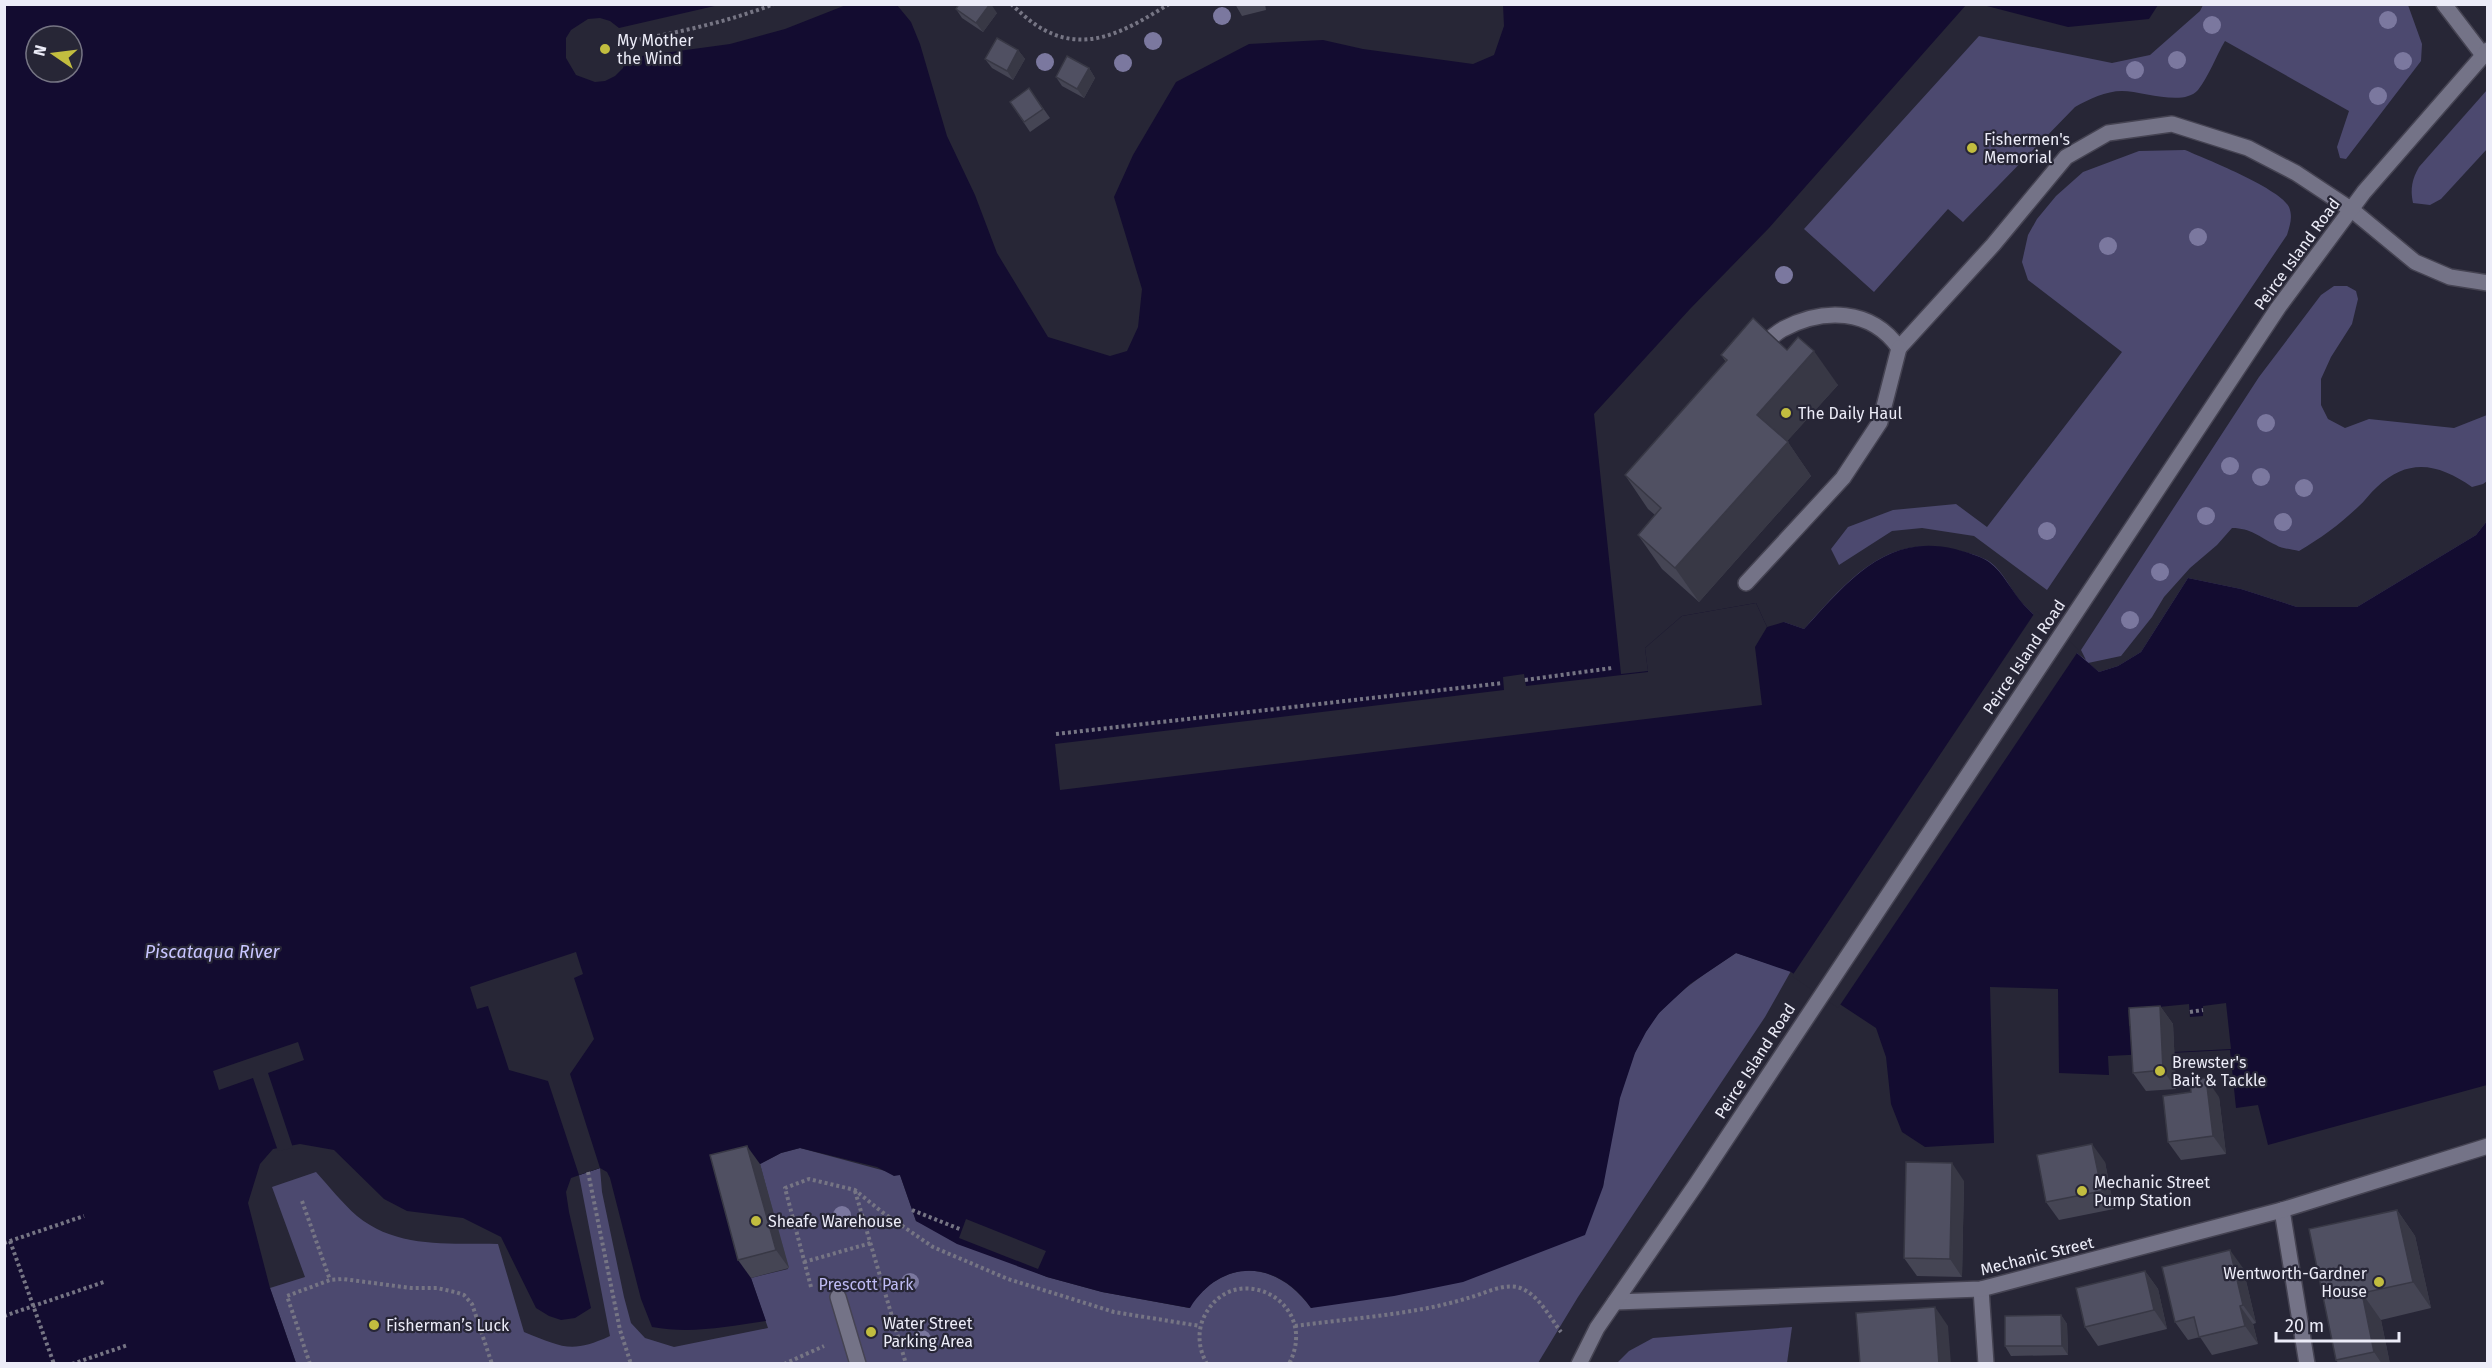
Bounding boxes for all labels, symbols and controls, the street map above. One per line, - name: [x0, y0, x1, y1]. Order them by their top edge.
- north arrow: [24, 24, 84, 84]
- place label: My Mother the Wind: [617, 31, 694, 68]
- marker: My Mother the Wind: [598, 42, 612, 56]
- text: N: [29, 43, 50, 58]
- place label: Fishermen's Memorial: [1984, 130, 2070, 167]
- marker: Fishermen's Memorial: [1965, 141, 1979, 155]
- street label: Peirce Island Road: [2250, 194, 2344, 314]
- place label: The Daily Haul: [1798, 404, 1903, 423]
- marker: The Daily Haul: [1779, 406, 1793, 420]
- street label: Peirce Island Road: [1979, 596, 2069, 718]
- water label: Piscataqua River: [145, 941, 280, 963]
- street label: Peirce Island Road: [1711, 1000, 1799, 1122]
- place label: Brewster's Bait & Tackle: [2172, 1053, 2266, 1090]
- marker: Brewster's Bait & Tackle: [2153, 1064, 2167, 1078]
- place label: Mechanic Street Pump Station: [2094, 1173, 2210, 1210]
- marker: Mechanic Street Pump Station: [2075, 1184, 2089, 1198]
- place label: Sheafe Warehouse: [768, 1212, 902, 1231]
- marker: Sheafe Warehouse: [749, 1214, 763, 1228]
- street label: Mechanic Street: [1978, 1233, 2096, 1279]
- place label: Wentworth-Gardner House: [2223, 1264, 2368, 1301]
- park label: Prescott Park: [819, 1275, 914, 1294]
- marker: Wentworth-Gardner House: [2372, 1275, 2386, 1289]
- scale bar: [2276, 1305, 2399, 1343]
- place label: Water Street Parking Area: [883, 1314, 973, 1351]
- text: 20 m: [2285, 1315, 2324, 1337]
- place label: Fisherman’s Luck: [386, 1316, 510, 1335]
- marker: Fisherman’s Luck: [367, 1318, 381, 1332]
- marker: Water Street Parking Area: [864, 1325, 878, 1339]

